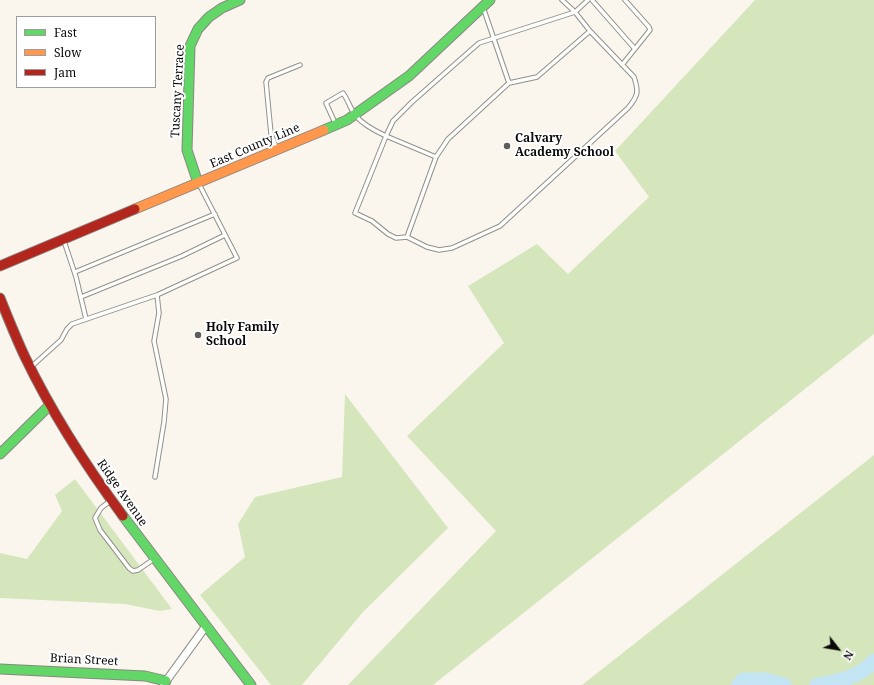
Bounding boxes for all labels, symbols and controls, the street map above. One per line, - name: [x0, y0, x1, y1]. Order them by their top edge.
- legend: [16, 16, 156, 88]
- text: Fast: [54, 24, 77, 41]
- text: Slow: [54, 44, 82, 61]
- street label: Tuscany Terrace: [168, 44, 188, 138]
- text: Jam: [54, 64, 76, 81]
- street label: East County Line: [208, 121, 302, 171]
- place label: Calvary Academy School: [515, 132, 614, 160]
- marker: Calvary Academy School: [502, 141, 512, 151]
- place label: Holy Family School: [206, 321, 279, 349]
- marker: Holy Family School: [193, 330, 203, 340]
- street label: Ridge Avenue: [94, 457, 150, 529]
- north arrow: [818, 629, 858, 669]
- text: N: [840, 648, 857, 663]
- street label: Brian Street: [49, 651, 119, 669]

